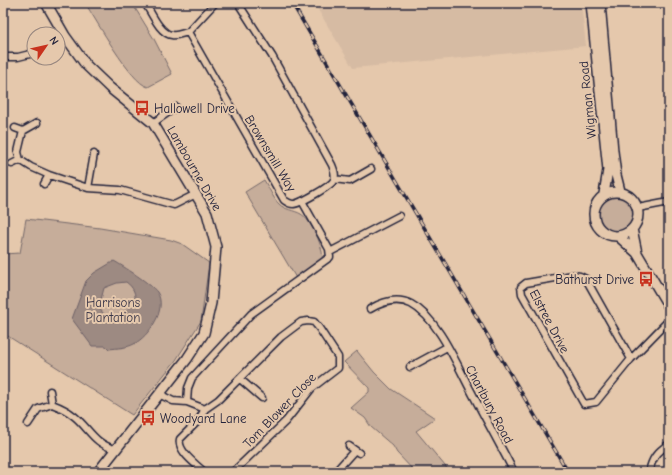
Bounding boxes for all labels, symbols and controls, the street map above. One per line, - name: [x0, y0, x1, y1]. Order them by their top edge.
- north arrow: [26, 26, 66, 66]
- text: N: [46, 34, 61, 47]
- street label: Wigman Road: [576, 60, 599, 140]
- bus stop icon: Hallowell Drive: [133, 99, 151, 117]
- place label: Hallowell Drive: [154, 101, 235, 116]
- street label: Brownsmill Way: [242, 112, 299, 194]
- street label: Lambourne Drive: [164, 123, 225, 214]
- bus stop icon: Bathurst Drive: [637, 270, 655, 288]
- place label: Bathurst Drive: [555, 272, 634, 287]
- street label: Elstree Drive: [526, 287, 573, 356]
- park label: Harrisons Plantation: [86, 295, 140, 325]
- street label: Charlbury Road: [463, 362, 517, 446]
- street label: Tom Blower Close: [240, 369, 319, 451]
- bus stop icon: Woodyard Lane: [139, 409, 157, 427]
- place label: Woodyard Lane: [160, 411, 247, 426]

